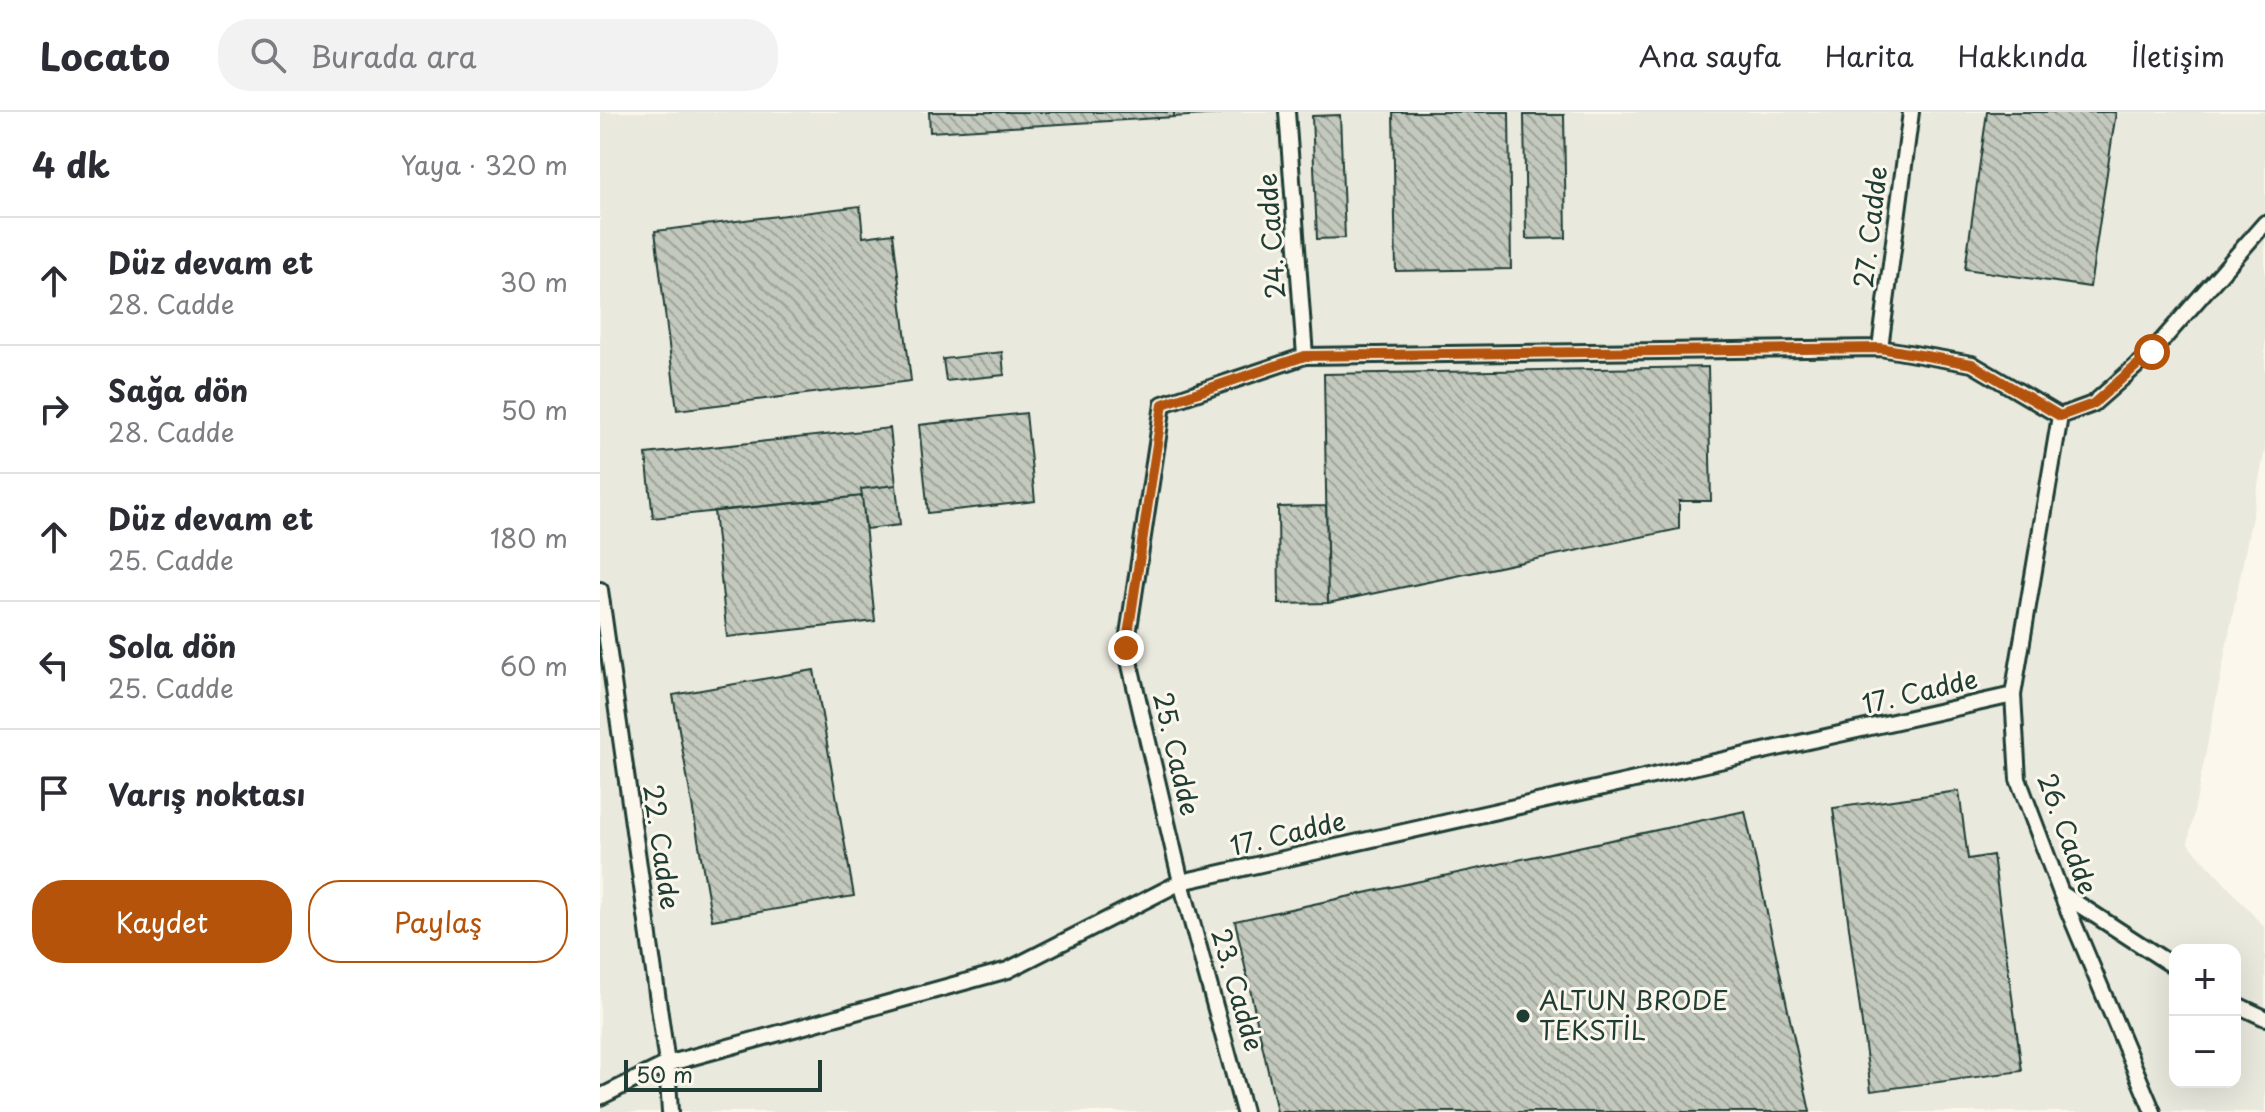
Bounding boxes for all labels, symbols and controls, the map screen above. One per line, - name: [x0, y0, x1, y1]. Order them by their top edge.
- search box: [218, 19, 778, 91]
- text: Locato: [40, 27, 170, 84]
- icon: search: [246, 33, 290, 77]
- text: Burada ara: [310, 33, 476, 78]
- text: Ana sayfa: [1639, 34, 1781, 77]
- text: Harita: [1825, 34, 1914, 77]
- text: Hakkında: [1958, 34, 2087, 77]
- text: İletişim: [2131, 34, 2225, 77]
- text: 4 dk: [32, 138, 110, 190]
- text: Yaya · 320 m: [401, 145, 568, 184]
- street label: 27. Cadde: [1843, 164, 1896, 290]
- street label: 24. Cadde: [1247, 172, 1294, 300]
- text: Düz devam et: [108, 239, 313, 284]
- icon: ahead: [32, 259, 76, 303]
- text: 30 m: [500, 262, 568, 301]
- text: 28. Cadde: [108, 284, 235, 323]
- route start: [2134, 334, 2170, 370]
- text: Sağa dön: [108, 367, 248, 412]
- icon: right: [32, 387, 76, 431]
- text: 50 m: [501, 390, 568, 429]
- text: 28. Cadde: [108, 412, 235, 451]
- text: Düz devam et: [108, 495, 313, 540]
- icon: ahead: [32, 515, 76, 559]
- text: 180 m: [490, 518, 568, 557]
- text: 25. Cadde: [108, 540, 234, 579]
- text: Sola dön: [108, 623, 237, 668]
- route end: [1108, 630, 1144, 666]
- icon: left: [32, 643, 76, 687]
- text: 60 m: [500, 646, 568, 685]
- street label: 17. Cadde: [1858, 658, 1981, 723]
- text: 25. Cadde: [108, 668, 234, 707]
- street label: 25. Cadde: [1144, 688, 1211, 819]
- street label: 26. Cadde: [2028, 767, 2108, 900]
- icon: arrive: [32, 771, 76, 815]
- text: Varış noktası: [108, 771, 305, 816]
- street label: 22. Cadde: [634, 782, 691, 912]
- street label: 17. Cadde: [1226, 800, 1349, 865]
- button: Kaydet: [32, 880, 292, 963]
- button: Paylaş: [308, 880, 568, 963]
- street label: 23. Cadde: [1202, 924, 1275, 1056]
- map controls: [2169, 944, 2241, 1088]
- button: +: [2169, 944, 2241, 1016]
- place label: ALTUN BRODE TEKSTİL: [1539, 980, 1729, 1049]
- marker: ALTUN BRODE TEKSTİL: [1514, 1007, 1532, 1025]
- button: −: [2169, 1016, 2241, 1088]
- scale bar: [624, 1056, 822, 1092]
- text: 50 m: [636, 1057, 693, 1090]

